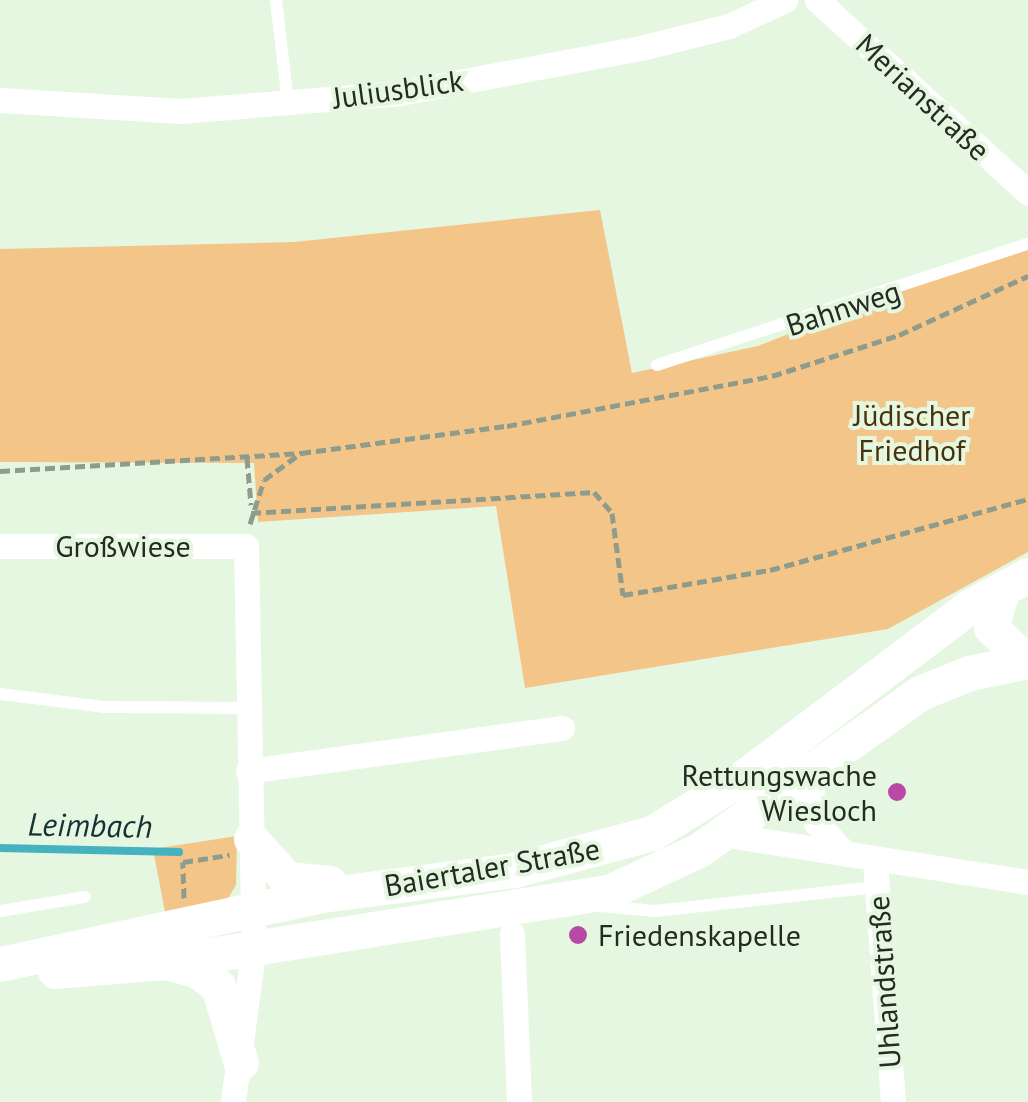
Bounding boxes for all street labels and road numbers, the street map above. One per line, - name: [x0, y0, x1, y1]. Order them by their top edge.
- street label: Merianstraße: [849, 26, 997, 168]
- street label: Juliusblick: [330, 62, 466, 116]
- street label: Bahnweg: [781, 273, 905, 343]
- street label: Großwiese: [55, 528, 191, 564]
- street label: Baiertaler Straße: [381, 830, 603, 904]
- street label: Uhlandstraße: [860, 894, 908, 1070]

